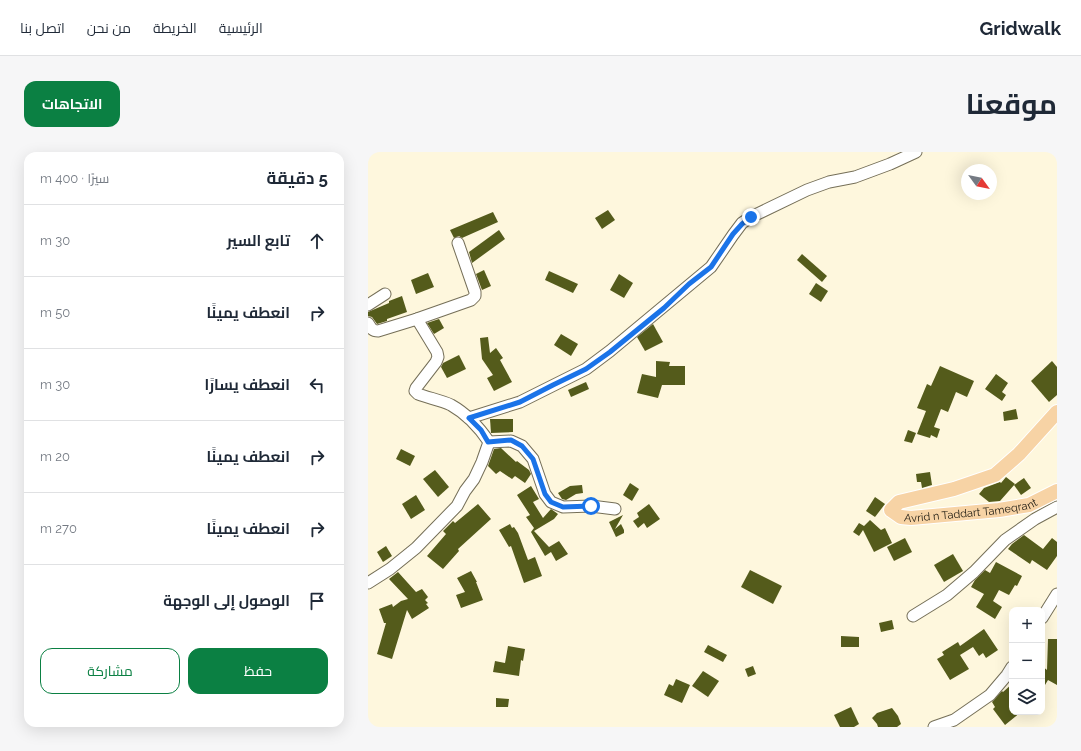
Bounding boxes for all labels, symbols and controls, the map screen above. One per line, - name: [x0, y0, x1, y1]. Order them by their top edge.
- text: Gridwalk: [980, 17, 1061, 39]
- text: اتصل بنا: [20, 20, 65, 36]
- text: من نحن: [87, 20, 131, 36]
- text: الخريطة: [153, 20, 197, 36]
- text: الرئيسية: [219, 20, 263, 36]
- button: الاتجاهات: [24, 81, 120, 127]
- text: موقعنا: [966, 88, 1057, 121]
- north arrow: [961, 164, 997, 200]
- text: 5 دقيقة: [266, 168, 328, 188]
- text: سيرًا · 400 m: [40, 171, 109, 186]
- route end: [742, 208, 760, 226]
- icon: ahead: [306, 230, 328, 252]
- text: تابع السير: [227, 232, 290, 250]
- text: 30 m: [40, 233, 70, 248]
- icon: right: [306, 302, 328, 324]
- text: انعطف يمينًا: [206, 304, 290, 322]
- text: 50 m: [40, 305, 70, 320]
- icon: left: [306, 374, 328, 396]
- text: انعطف يسارًا: [205, 376, 290, 394]
- text: 30 m: [40, 377, 70, 392]
- icon: right: [306, 446, 328, 468]
- text: انعطف يمينًا: [206, 448, 290, 466]
- text: 20 m: [40, 449, 70, 464]
- street label: Avrid n Taddart Tameqrant: [903, 495, 1040, 525]
- route start: [582, 497, 600, 515]
- icon: right: [306, 518, 328, 540]
- text: انعطف يمينًا: [206, 520, 290, 538]
- text: 270 m: [40, 521, 77, 536]
- icon: arrive: [306, 590, 328, 612]
- text: الوصول إلى الوجهة: [163, 592, 290, 610]
- map controls: [1009, 607, 1045, 715]
- button: +: [1009, 607, 1045, 643]
- button: −: [1009, 643, 1045, 679]
- button: مشاركة: [40, 648, 180, 694]
- button: حفظ: [188, 648, 328, 694]
- button: layers: [1009, 679, 1045, 715]

